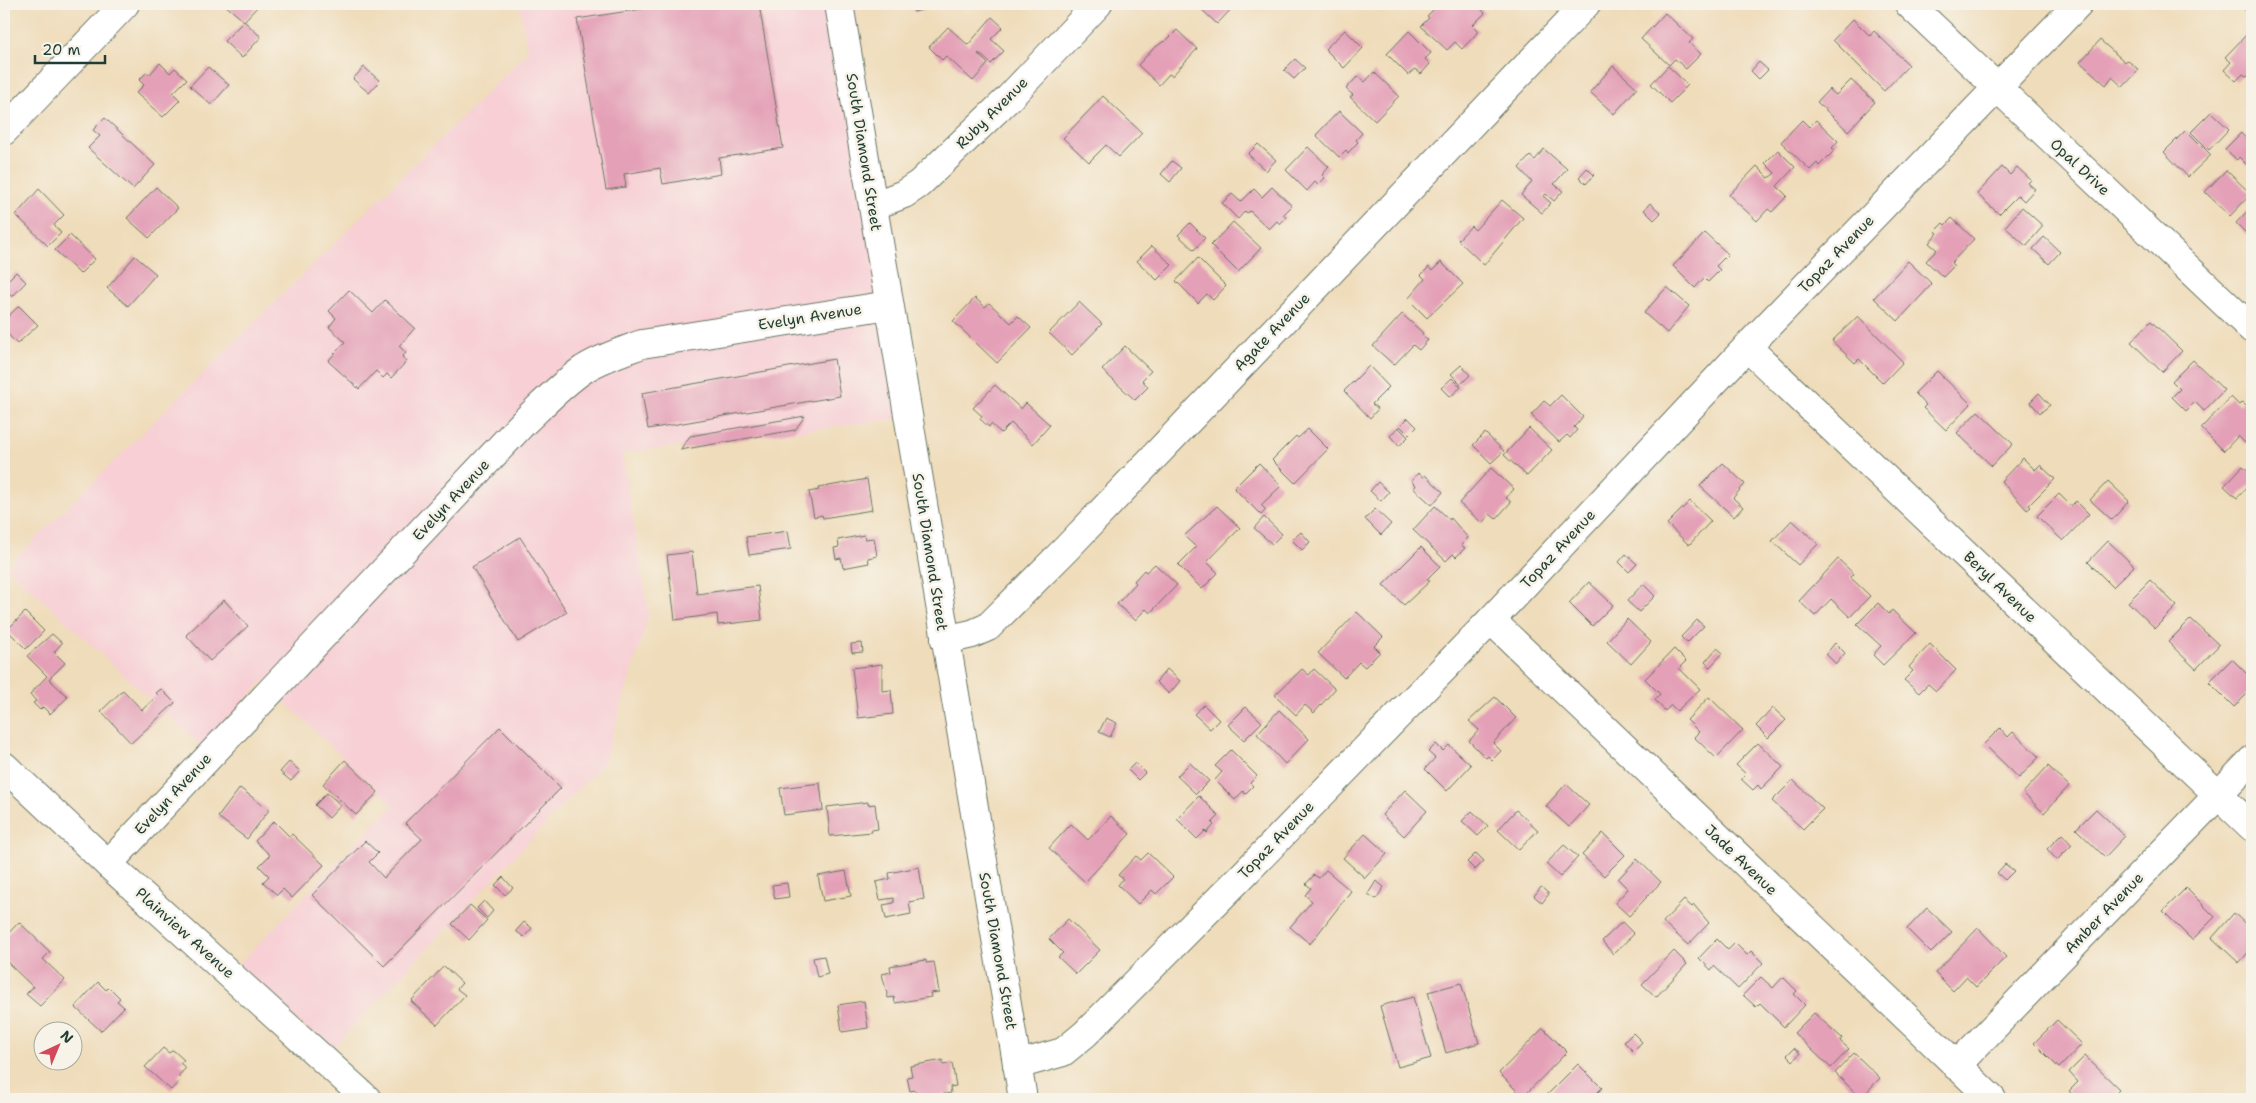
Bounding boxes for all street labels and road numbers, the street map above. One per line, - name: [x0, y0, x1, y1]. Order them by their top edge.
- street label: South Diamond Street: [842, 72, 886, 232]
- street label: Ruby Avenue: [952, 73, 1032, 153]
- street label: Opal Drive: [2046, 134, 2114, 200]
- street label: Topaz Avenue: [1794, 211, 1878, 297]
- street label: Agate Avenue: [1229, 288, 1315, 376]
- street label: Evelyn Avenue: [757, 299, 863, 335]
- street label: Evelyn Avenue: [408, 455, 494, 545]
- street label: South Diamond Street: [908, 472, 952, 632]
- street label: Topaz Avenue: [1516, 505, 1600, 593]
- street label: Beryl Avenue: [1959, 547, 2041, 627]
- street label: Evelyn Avenue: [130, 749, 216, 839]
- street label: Topaz Avenue: [1234, 797, 1318, 883]
- street label: Jade Avenue: [1700, 820, 1782, 900]
- street label: Amber Avenue: [2060, 868, 2148, 958]
- street label: South Diamond Street: [974, 871, 1022, 1031]
- street label: Plainview Avenue: [131, 883, 239, 983]

